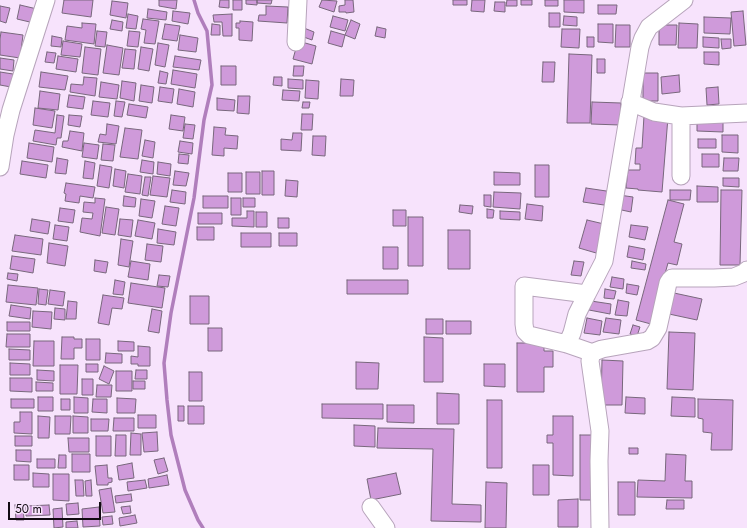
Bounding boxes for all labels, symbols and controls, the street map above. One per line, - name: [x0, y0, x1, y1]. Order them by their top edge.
- scale bar: [10, 494, 103, 520]
- text: 50 m: [15, 500, 42, 518]

